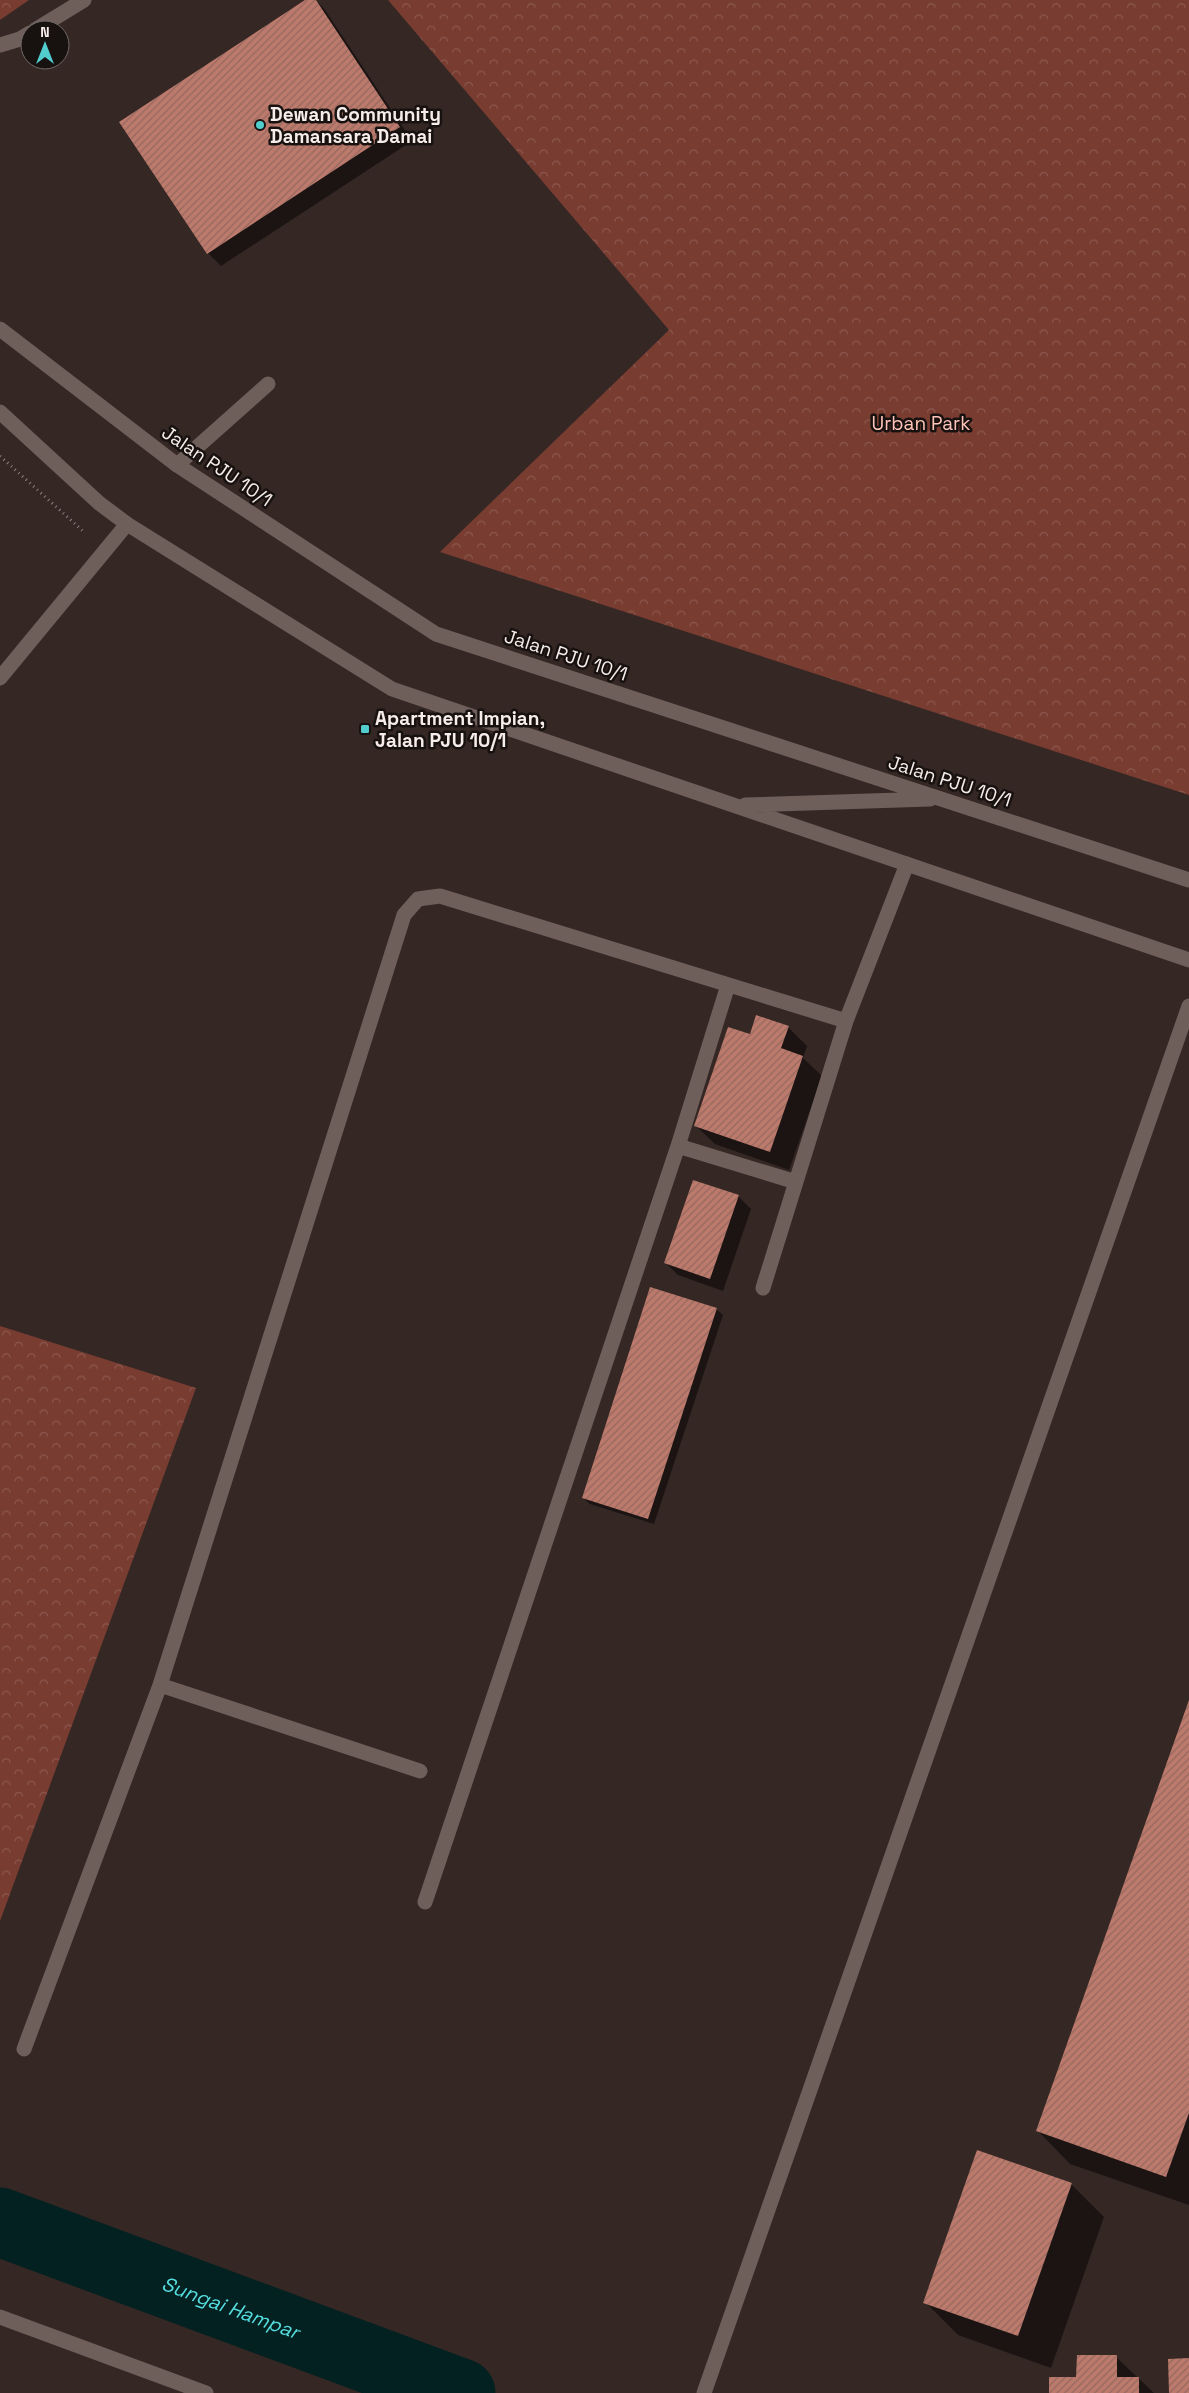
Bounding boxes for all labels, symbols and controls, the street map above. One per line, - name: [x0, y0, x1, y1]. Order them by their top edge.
- north arrow: [20, 20, 70, 70]
- text: N: [40, 23, 50, 41]
- place label: Dewan Community Damansara Damai: [270, 102, 441, 149]
- marker: Dewan Community Damansara Damai: [254, 119, 266, 131]
- park label: Urban Park: [871, 411, 971, 436]
- street label: Jalan PJU 10/1: [157, 420, 277, 512]
- street label: Jalan PJU 10/1: [501, 623, 631, 687]
- place label: Apartment Impian, Jalan PJU 10/1: [375, 706, 545, 753]
- marker: Apartment Impian, Jalan PJU 10/1: [359, 723, 371, 735]
- street label: Jalan PJU 10/1: [885, 749, 1015, 813]
- water label: Sungai Hampar: [158, 2270, 305, 2346]

